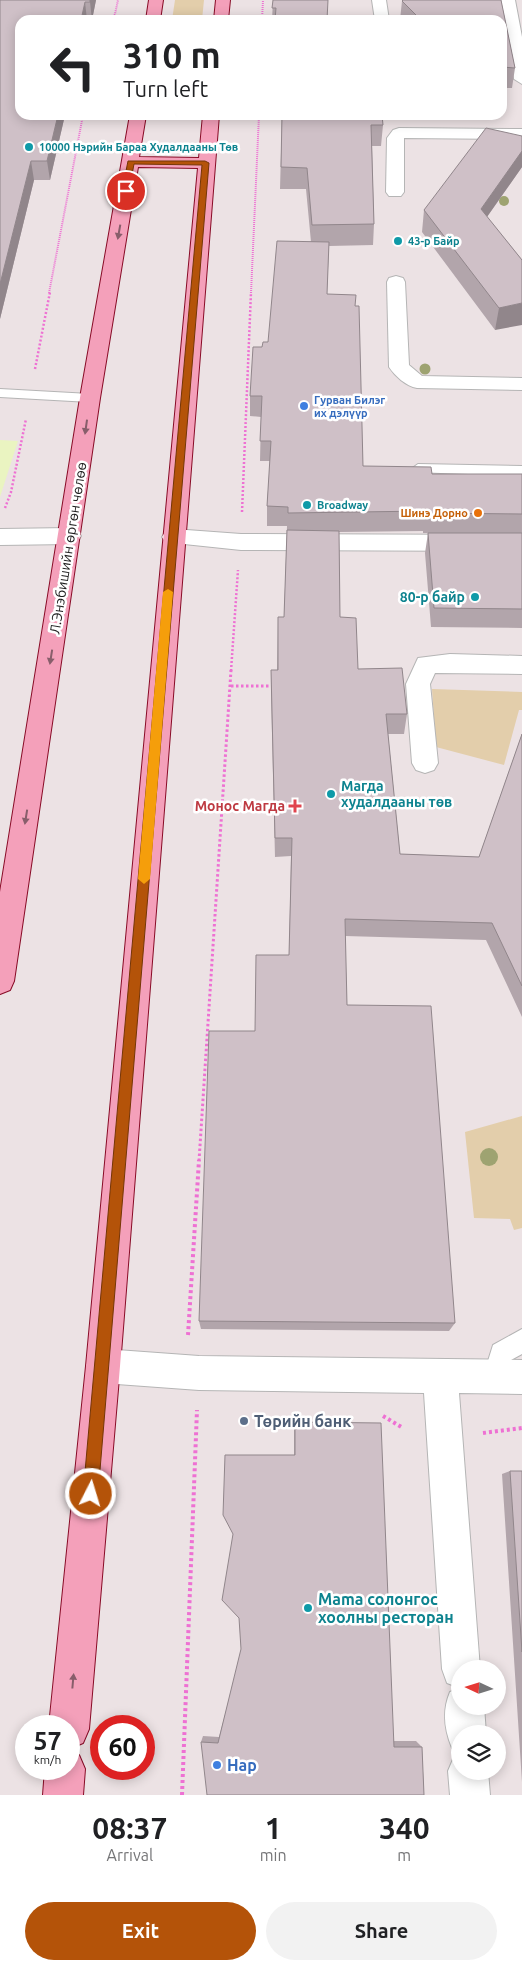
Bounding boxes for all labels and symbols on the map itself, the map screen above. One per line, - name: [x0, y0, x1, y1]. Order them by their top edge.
- marker: 10000 Нэрийн Бараа Худалдааны Төв: [23, 141, 35, 153]
- place label: 10000 Нэрийн Бараа Худалдааны Төв: [39, 141, 238, 153]
- pin: [105, 170, 147, 212]
- one-way arrow: [114, 225, 122, 241]
- marker: 43-р Байр: [392, 235, 404, 247]
- place label: 43-р Байр: [408, 235, 460, 247]
- place label: Гурван Билэг их дэлүүр: [314, 394, 385, 419]
- marker: Гурван Билэг их дэлүүр: [298, 400, 310, 412]
- one-way arrow: [82, 419, 90, 435]
- street label: Л.Энэбишийн өргөн чөлөө: [46, 461, 90, 635]
- marker: Broadway: [301, 499, 313, 511]
- place label: Broadway: [317, 499, 368, 511]
- place label: Шинэ Дорно: [400, 507, 468, 519]
- marker: Шинэ Дорно: [472, 507, 484, 519]
- place label: 80-р байр: [400, 589, 465, 605]
- marker: 80-р байр: [469, 591, 481, 603]
- one-way arrow: [47, 649, 55, 665]
- place label: Магда худалдааны төв: [341, 778, 452, 810]
- marker: Магда худалдааны төв: [325, 788, 337, 800]
- place label: Монос Магда: [195, 798, 285, 814]
- marker: Монос Магда: [289, 800, 301, 812]
- one-way arrow: [21, 810, 29, 826]
- place label: Төрийн банк: [254, 1412, 351, 1430]
- marker: Төрийн банк: [238, 1415, 250, 1427]
- position arrow: [64, 1467, 116, 1519]
- place label: Mama солонгос хоолны ресторан: [318, 1590, 454, 1626]
- marker: Mama солонгос хоолны ресторан: [302, 1602, 314, 1614]
- north arrow: [451, 1660, 506, 1715]
- one-way arrow: [69, 1672, 77, 1688]
- speed limit sign: 60: [90, 1715, 155, 1780]
- place label: Нар: [227, 1756, 257, 1774]
- marker: Нар: [211, 1759, 223, 1771]

